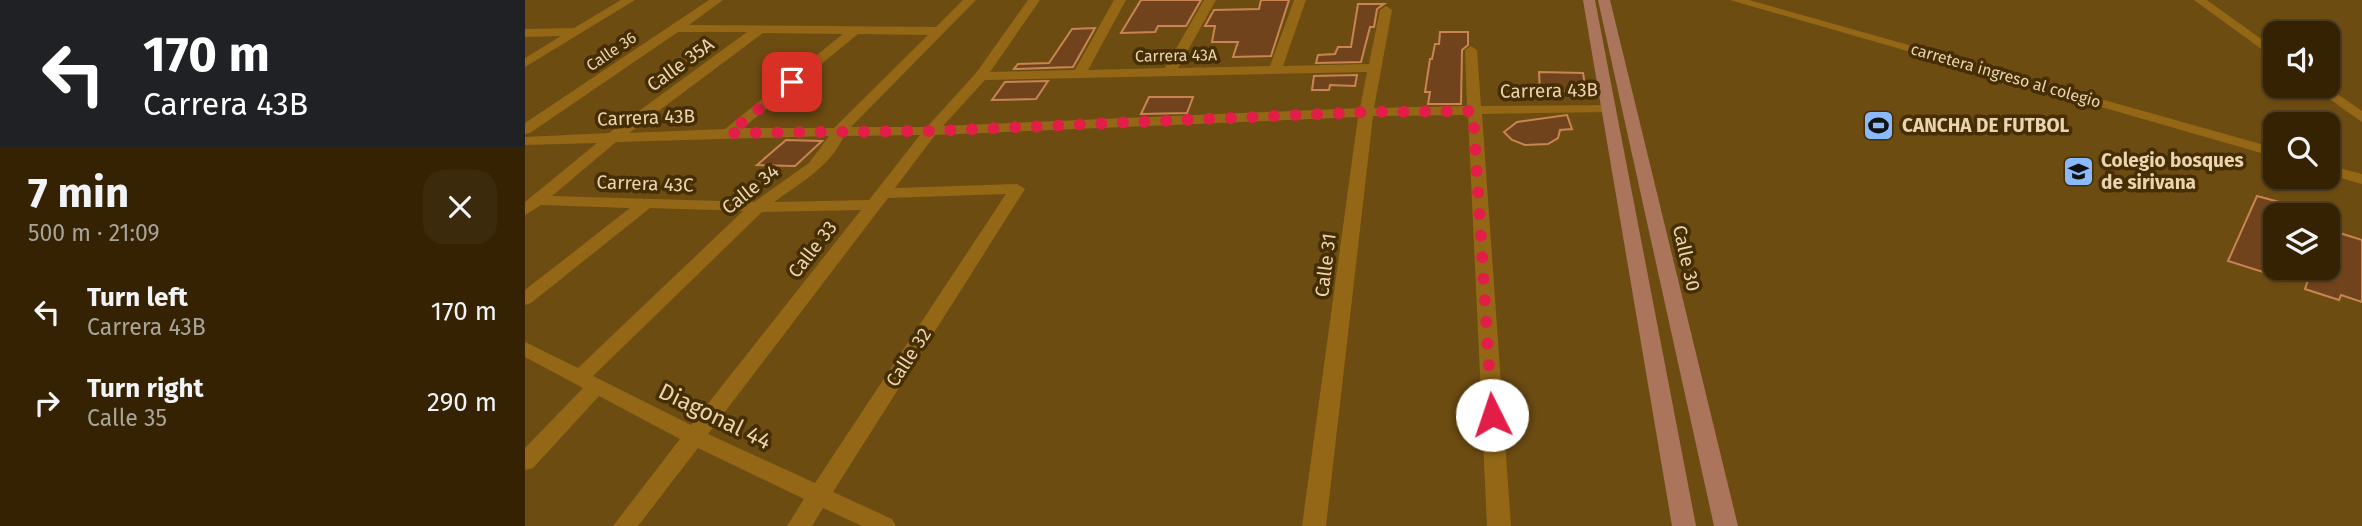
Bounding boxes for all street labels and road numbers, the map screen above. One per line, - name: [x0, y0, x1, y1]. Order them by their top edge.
- street label: Calle 36: [583, 28, 640, 75]
- street label: Calle 35A: [642, 32, 718, 96]
- street label: carretera ingreso al colegio: [1909, 39, 2103, 112]
- street label: Carrera 43A: [1135, 45, 1218, 66]
- street label: Carrera 43B: [1500, 78, 1598, 103]
- street label: Carrera 43B: [597, 104, 695, 131]
- street label: Calle 34: [717, 160, 783, 219]
- street label: Carrera 43C: [596, 170, 694, 197]
- street label: Calle 33: [783, 216, 842, 282]
- street label: Calle 30: [1668, 223, 1705, 293]
- street label: Calle 31: [1310, 232, 1341, 298]
- street label: Calle 32: [881, 323, 936, 391]
- street label: Diagonal 44: [654, 377, 776, 455]

